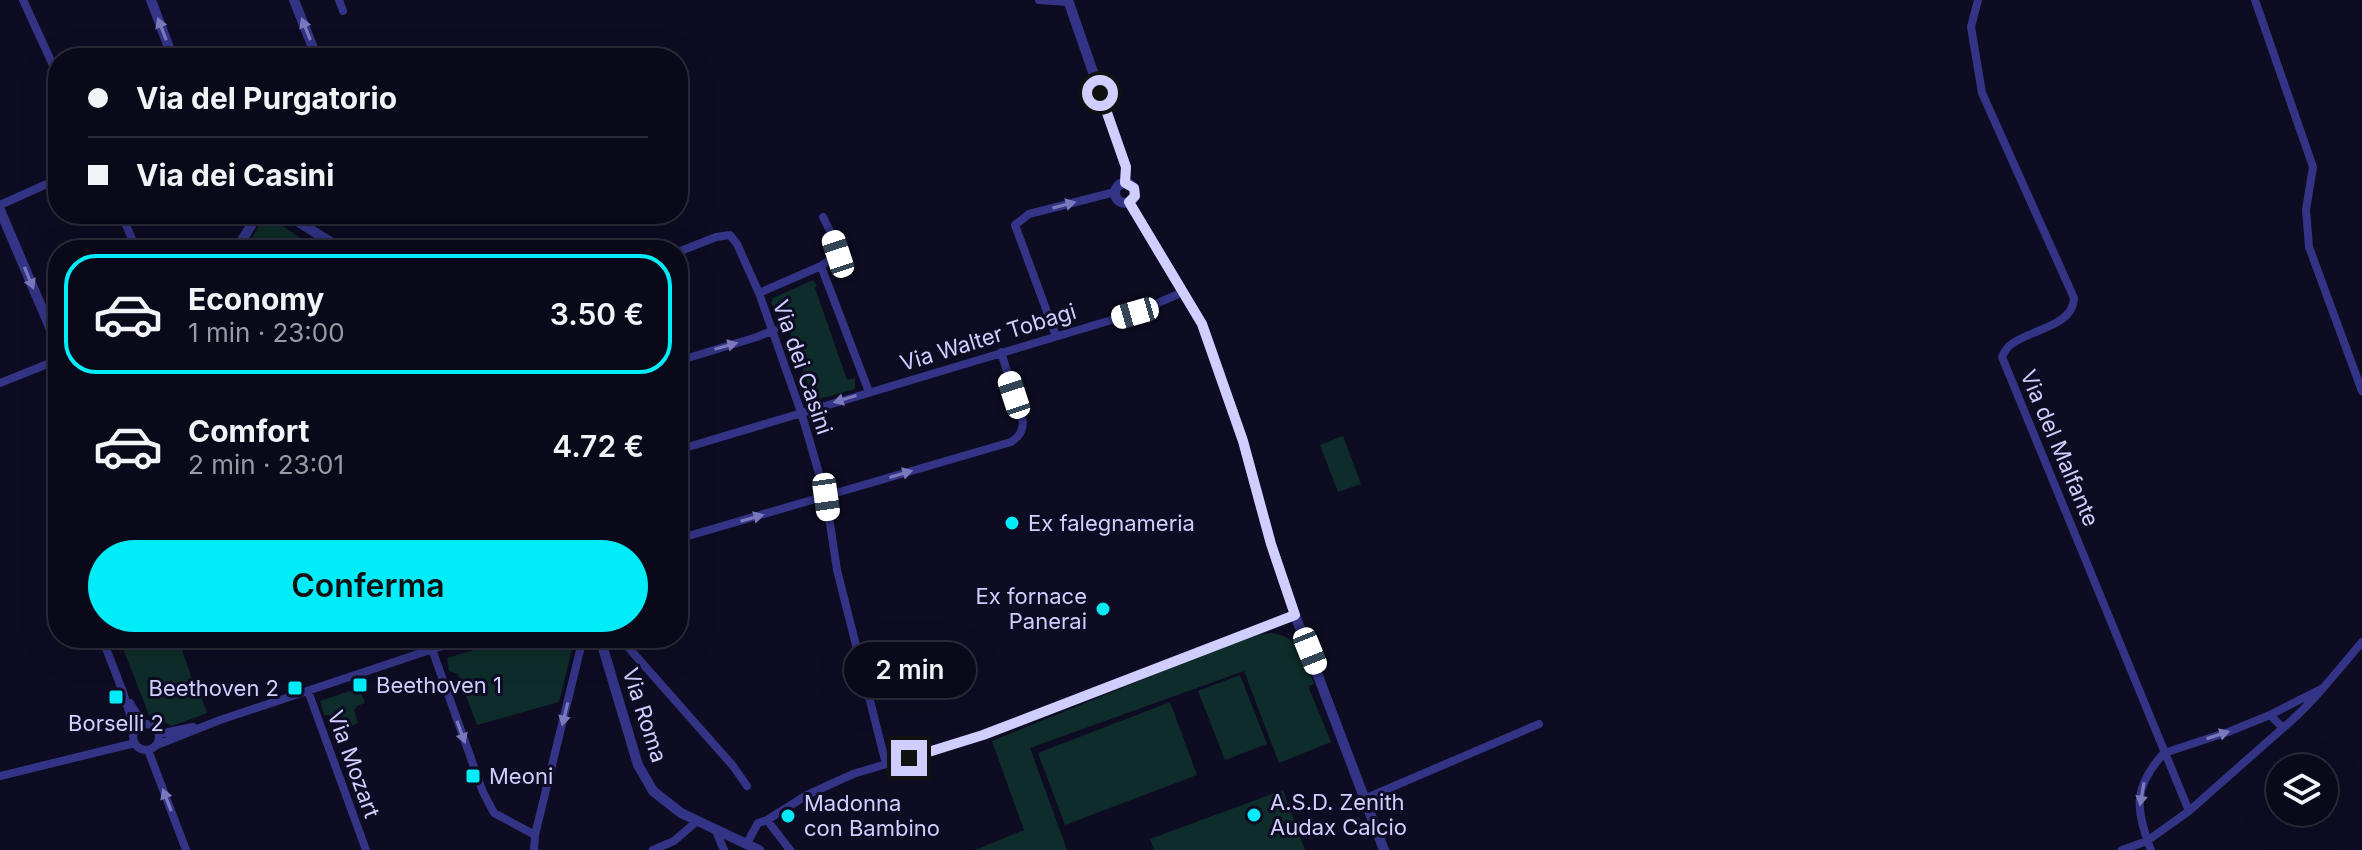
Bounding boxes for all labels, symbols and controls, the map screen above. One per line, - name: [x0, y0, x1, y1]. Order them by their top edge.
- one-way arrow: [155, 17, 168, 41]
- one-way arrow: [299, 17, 312, 41]
- route start: [1082, 75, 1118, 111]
- text: Via del Purgatorio: [136, 80, 397, 116]
- text: Via dei Casini: [136, 157, 334, 193]
- one-way arrow: [1051, 199, 1076, 211]
- car: [819, 227, 857, 281]
- one-way arrow: [22, 266, 35, 290]
- icon: car: [92, 278, 164, 350]
- text: Economy: [188, 281, 324, 317]
- car: [1109, 295, 1161, 331]
- text: 3.50 €: [550, 296, 644, 332]
- street label: Via dei Casini: [768, 296, 838, 438]
- street label: Via Walter Tobagi: [897, 298, 1079, 376]
- text: 1 min · 23:00: [188, 317, 345, 348]
- one-way arrow: [715, 339, 739, 352]
- street label: Via del Malfante: [2015, 366, 2105, 530]
- car: [995, 368, 1033, 422]
- one-way arrow: [833, 393, 857, 406]
- icon: car: [92, 410, 164, 482]
- text: Comfort: [188, 413, 309, 449]
- text: 4.72 €: [552, 428, 644, 464]
- text: 2 min · 23:01: [188, 449, 344, 480]
- one-way arrow: [889, 467, 913, 480]
- car: [811, 472, 841, 522]
- place label: Ex falegnameria: [1028, 510, 1195, 536]
- one-way arrow: [741, 511, 765, 524]
- marker: Ex falegnameria: [1003, 514, 1021, 532]
- button: Conferma: [88, 540, 648, 632]
- place label: Ex fornace Panerai: [976, 583, 1087, 634]
- marker: Ex fornace Panerai: [1094, 600, 1112, 618]
- car: [1290, 624, 1330, 678]
- callout: 2 min: [843, 642, 975, 698]
- text: 2 min: [876, 654, 944, 685]
- street label: Via Roma: [618, 665, 672, 765]
- place label: Beethoven 1: [376, 672, 502, 698]
- place label: Beethoven 2: [149, 675, 279, 701]
- marker: Beethoven 1: [351, 676, 369, 694]
- marker: Beethoven 2: [286, 679, 304, 697]
- marker: Borselli 2: [107, 688, 125, 706]
- one-way arrow: [558, 701, 570, 726]
- street label: Via Mozart: [323, 707, 385, 821]
- place label: Borselli 2: [68, 710, 164, 736]
- one-way arrow: [456, 720, 468, 744]
- one-way arrow: [2206, 729, 2230, 741]
- route end: [891, 740, 927, 776]
- map controls: [2266, 754, 2338, 826]
- button: layers: [2266, 754, 2338, 826]
- place label: Meoni: [489, 763, 553, 789]
- marker: Meoni: [464, 767, 482, 785]
- one-way arrow: [2135, 781, 2148, 806]
- one-way arrow: [160, 788, 173, 812]
- place label: A.S.D. Zenith Audax Calcio: [1270, 789, 1407, 840]
- place label: Madonna con Bambino: [804, 790, 940, 841]
- marker: A.S.D. Zenith Audax Calcio: [1245, 806, 1263, 824]
- marker: Madonna con Bambino: [779, 807, 797, 825]

